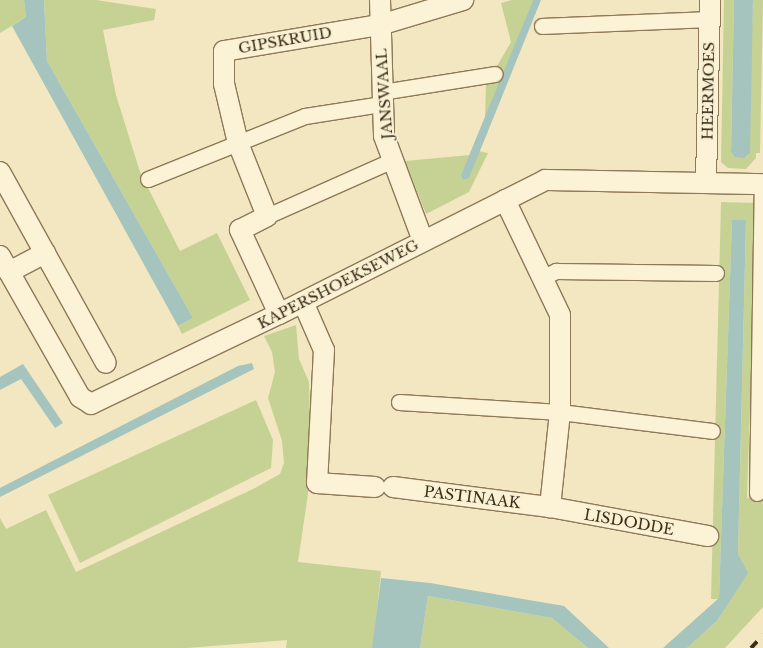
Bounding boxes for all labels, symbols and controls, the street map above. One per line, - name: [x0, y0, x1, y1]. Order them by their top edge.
- street label: GIPSKRUID: [237, 23, 333, 57]
- street label: HEERMOES: [698, 42, 718, 140]
- street label: JANSWAAL: [372, 48, 396, 140]
- street label: KAPERSHOEKSEWEG: [254, 235, 422, 333]
- street label: PASTINAAK: [423, 482, 521, 512]
- street label: LISDODDE: [583, 505, 675, 539]

